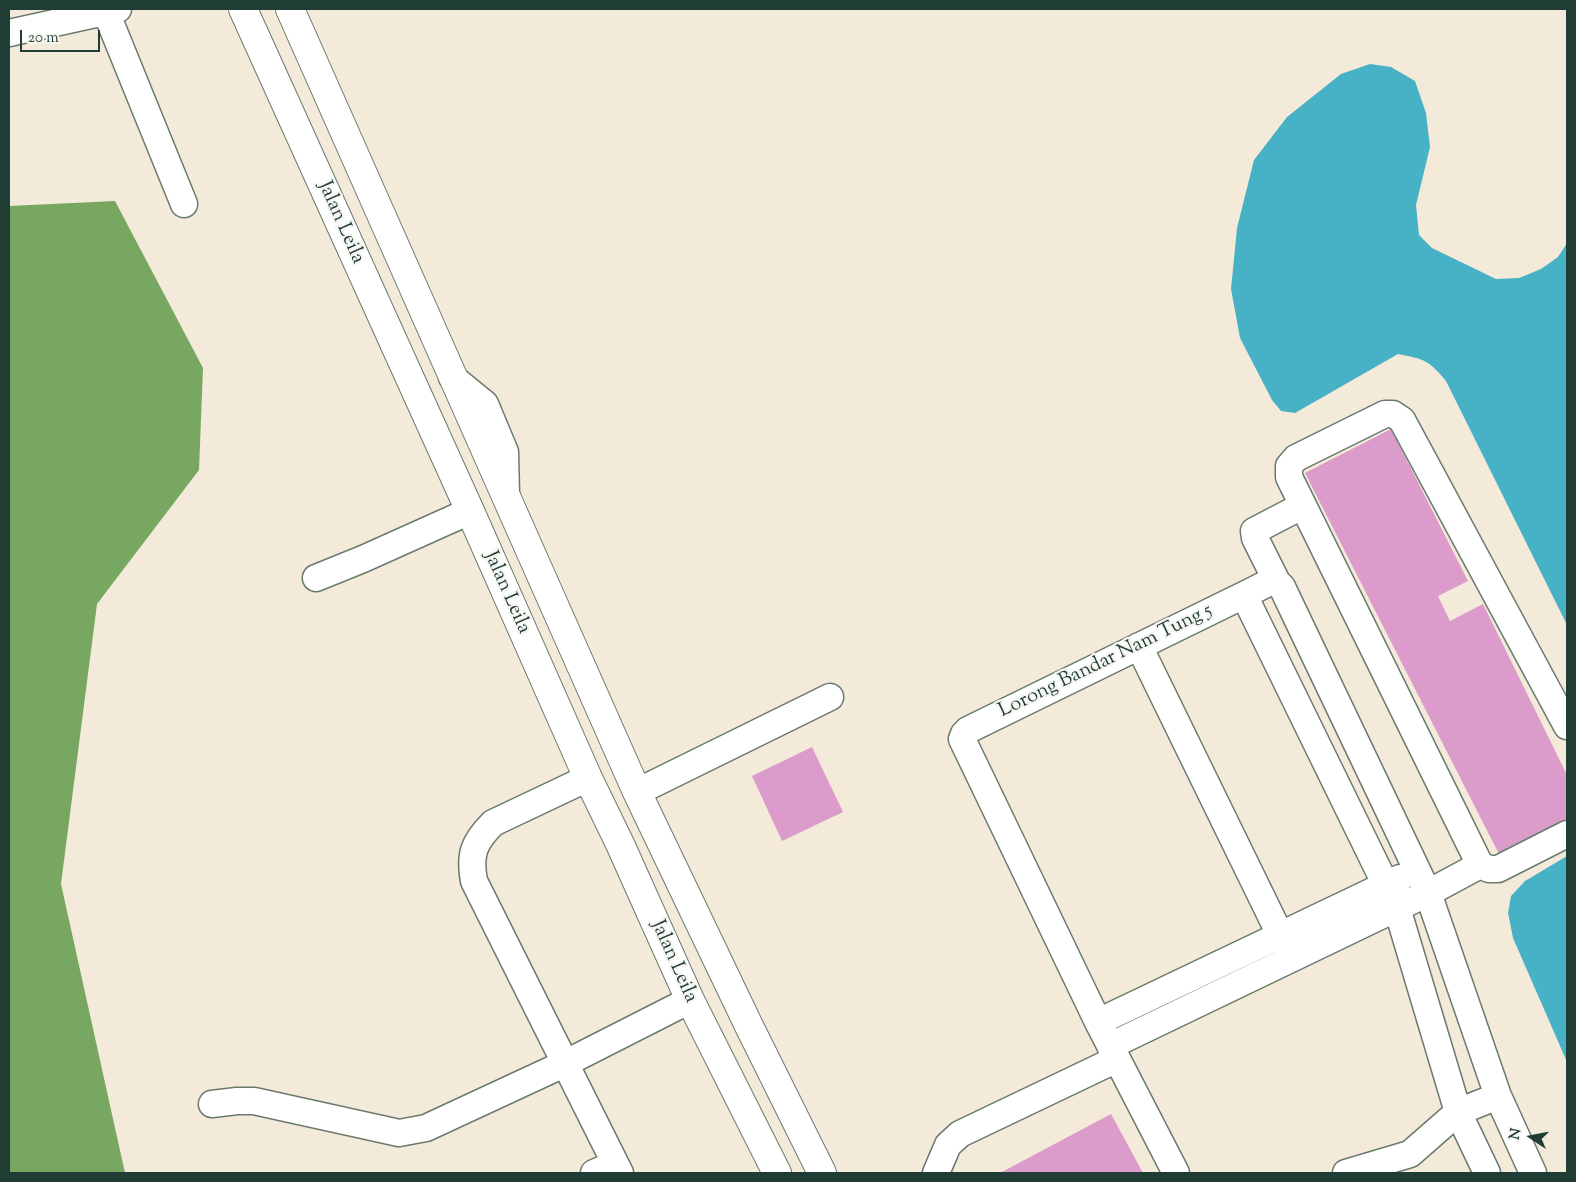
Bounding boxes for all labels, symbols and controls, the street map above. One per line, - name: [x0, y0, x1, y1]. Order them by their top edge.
- scale bar: [22, 20, 102, 52]
- text: 20 m: [28, 28, 59, 49]
- street label: Jalan Leila: [311, 178, 369, 268]
- street label: Jalan Leila: [477, 548, 535, 638]
- street label: Lorong Bandar Nam Tung 5: [995, 600, 1217, 724]
- street label: Jalan Leila: [644, 917, 702, 1007]
- north arrow: [1506, 1112, 1556, 1162]
- text: N: [1505, 1127, 1527, 1142]

